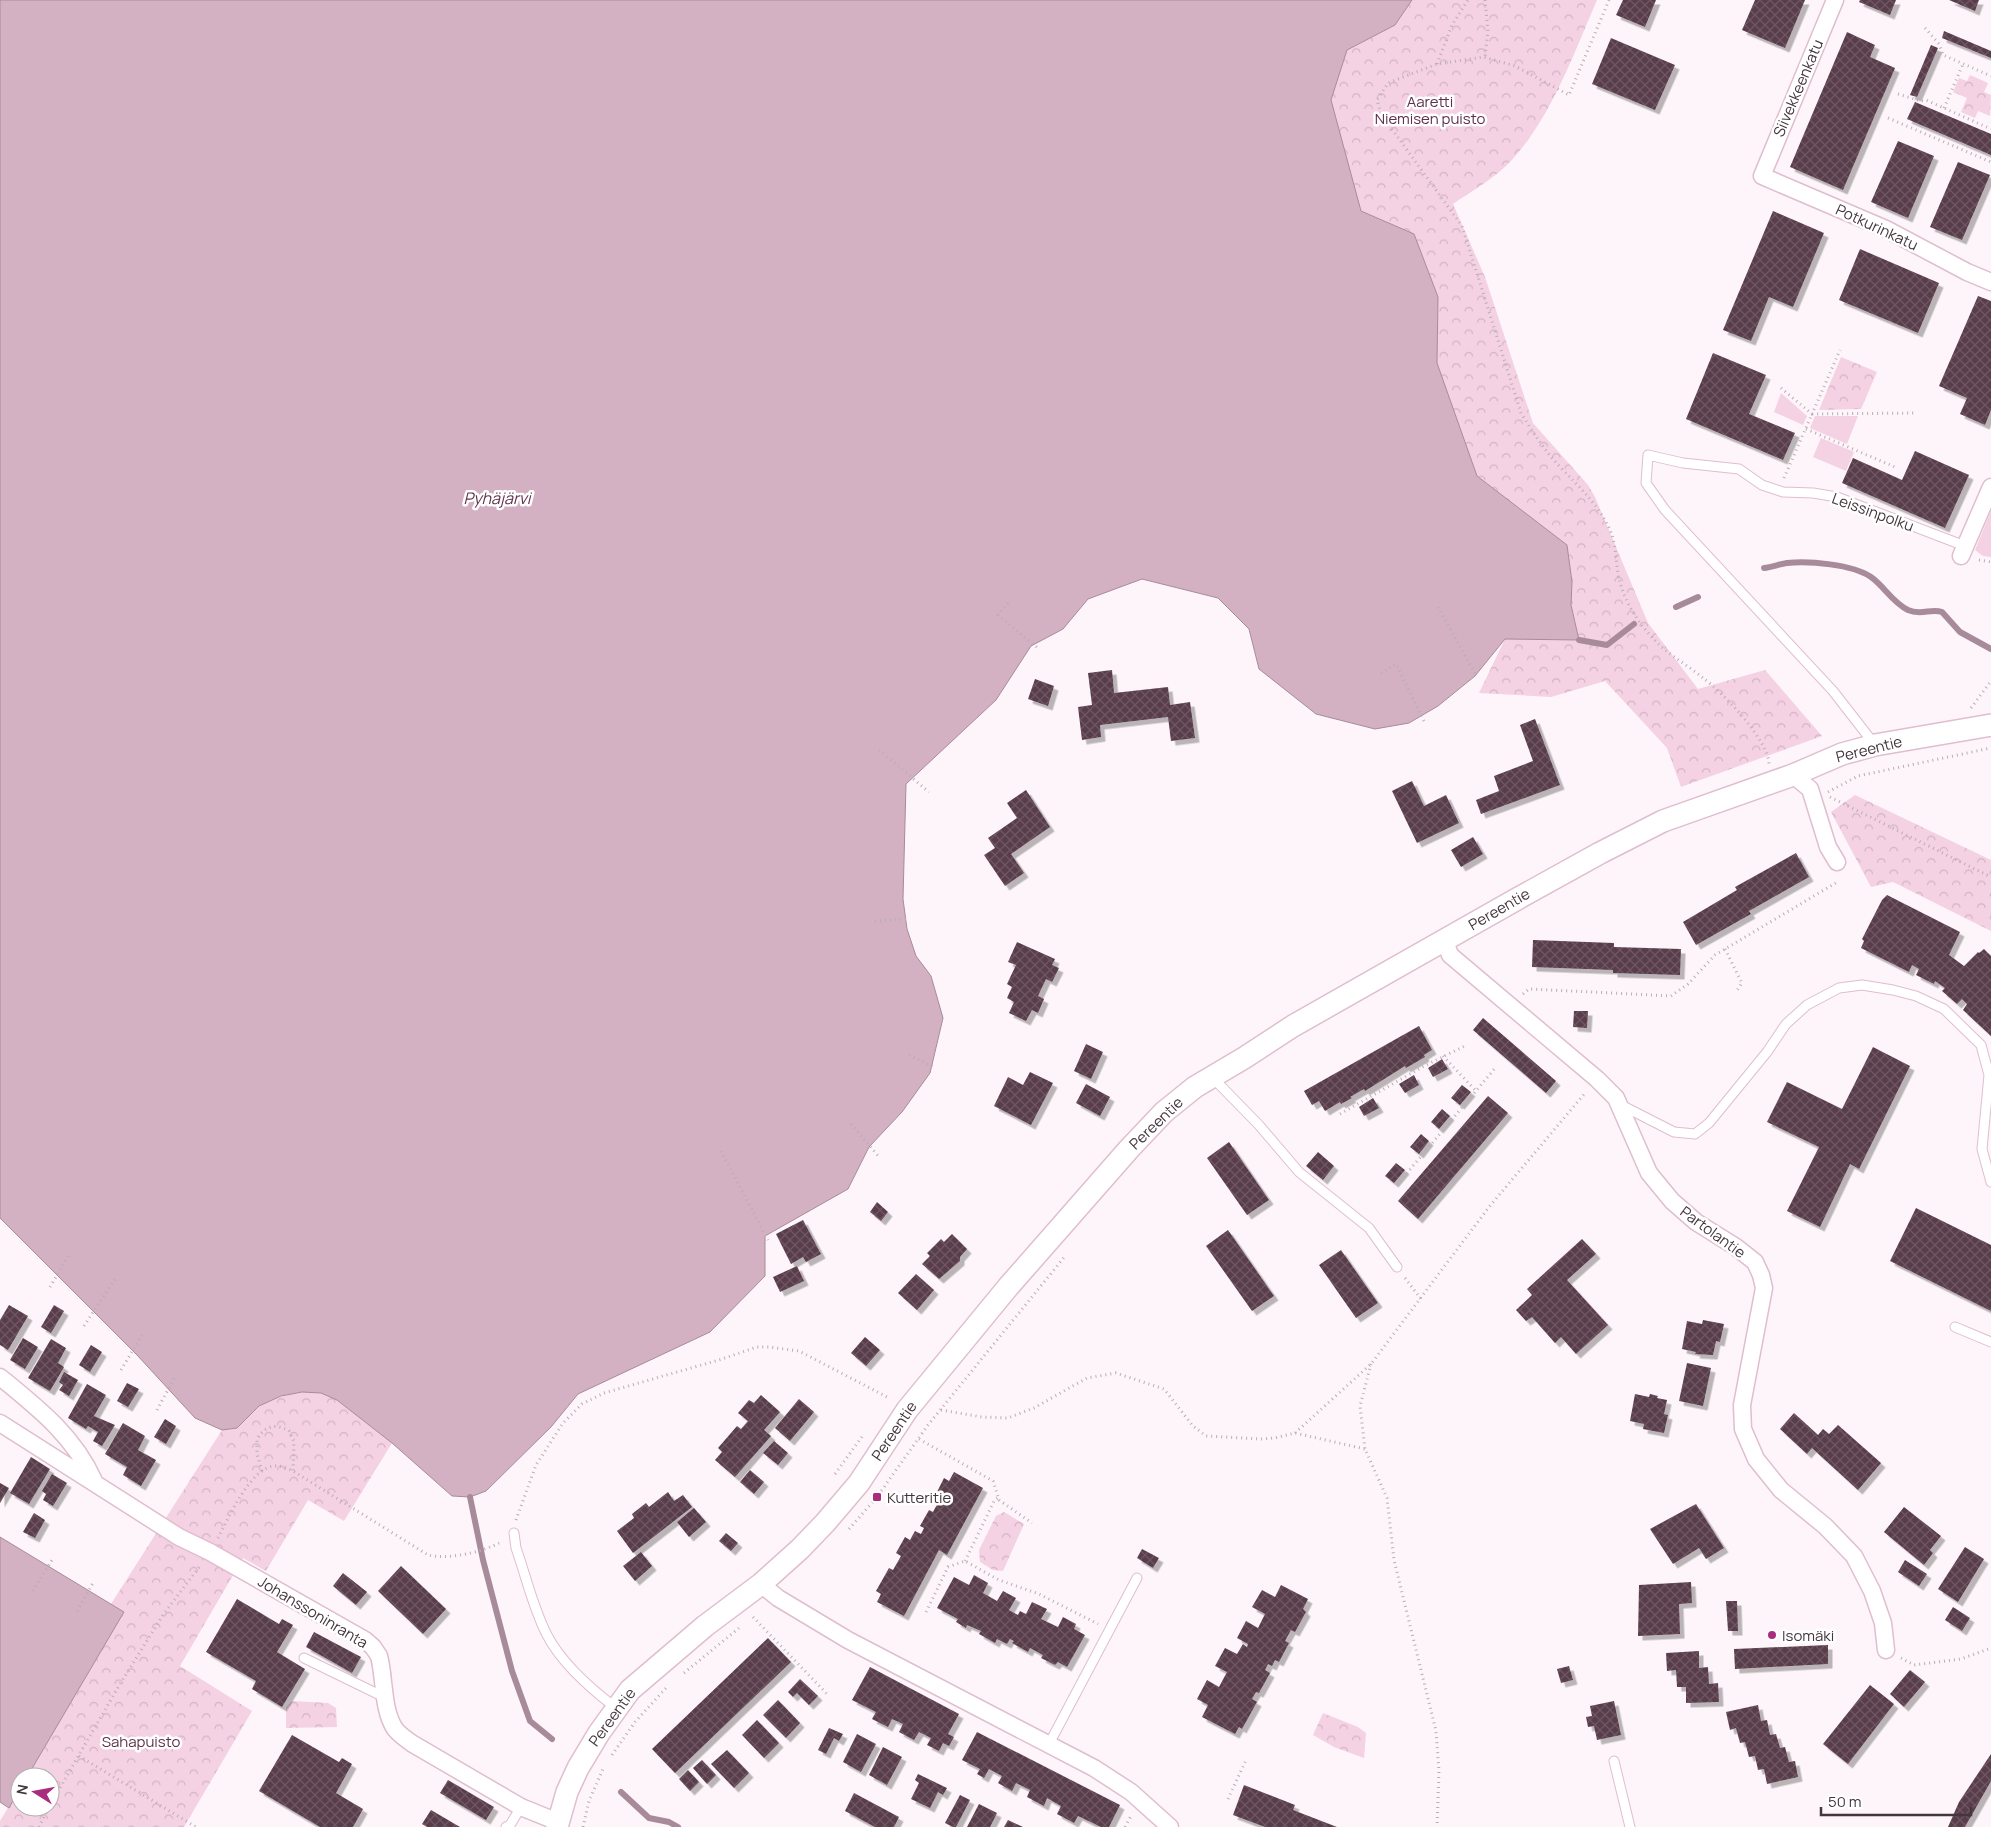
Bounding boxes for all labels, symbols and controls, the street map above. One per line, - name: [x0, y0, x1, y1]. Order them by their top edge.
- street label: Siivekkeenkatu: [1768, 36, 1828, 140]
- park label: Aaretti Niemisen puisto: [1375, 91, 1485, 129]
- street label: Potkurinkatu: [1832, 199, 1922, 255]
- water label: Pyhäjärvi: [463, 487, 533, 509]
- street label: Leissinpolku: [1829, 487, 1917, 537]
- street label: Pereentie: [1834, 731, 1905, 767]
- street label: Pereentie: [1465, 883, 1534, 935]
- street label: Pereentie: [1124, 1092, 1188, 1154]
- street label: Partolantie: [1676, 1201, 1750, 1263]
- street label: Pereentie: [866, 1397, 922, 1465]
- place label: Kutteritie: [887, 1487, 952, 1508]
- marker: Kutteritie: [871, 1491, 883, 1503]
- street label: Johanssoninranta: [254, 1571, 372, 1653]
- place label: Isomäki: [1782, 1625, 1834, 1646]
- marker: Isomäki: [1766, 1629, 1778, 1641]
- street label: Pereentie: [584, 1683, 640, 1750]
- park label: Sahapuisto: [102, 1731, 180, 1752]
- north arrow: [10, 1767, 60, 1817]
- text: N: [11, 1783, 32, 1796]
- scale bar: [1821, 1784, 1971, 1816]
- text: 50 m: [1828, 1791, 1862, 1812]

